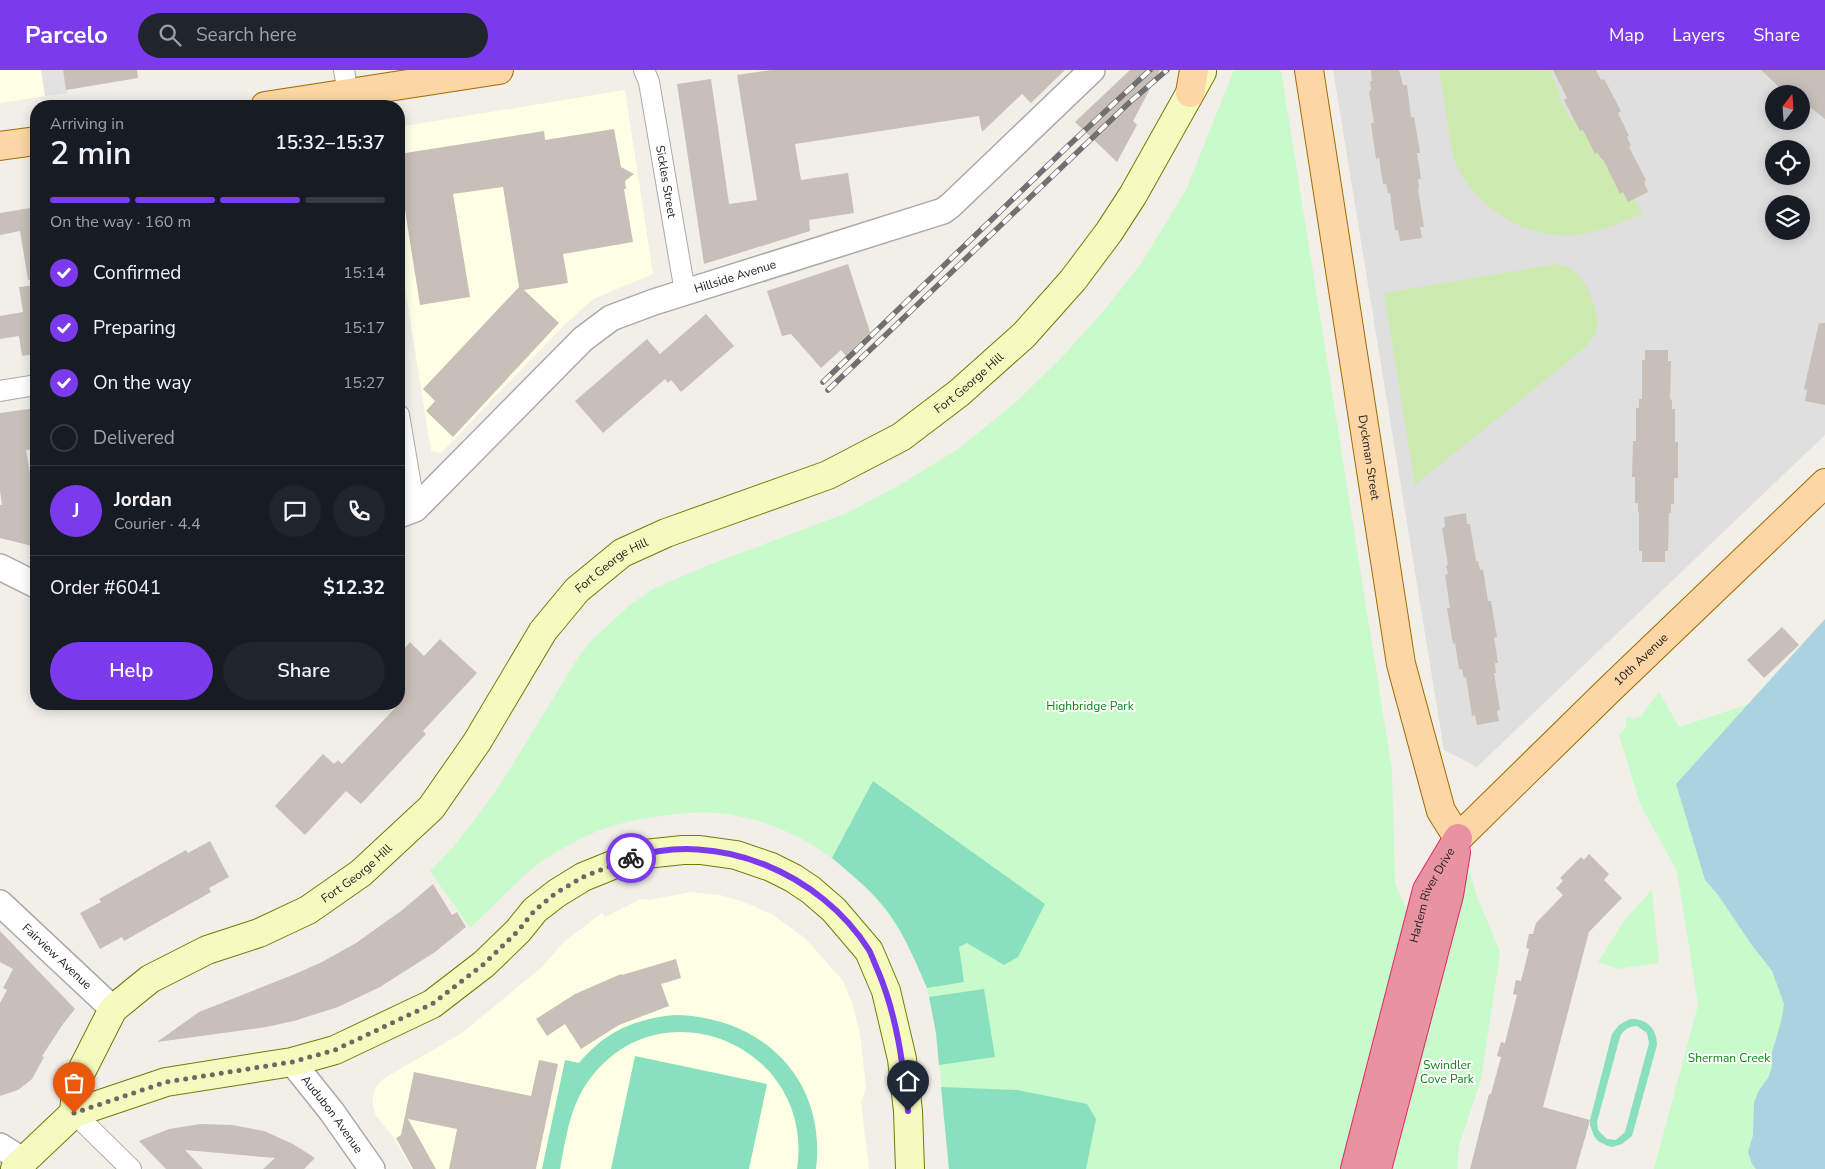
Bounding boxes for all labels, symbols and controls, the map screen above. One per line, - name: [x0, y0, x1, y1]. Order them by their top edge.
- search box: [138, 13, 488, 58]
- text: Parcelo: [25, 19, 108, 51]
- icon: search: [156, 21, 184, 49]
- text: Search here: [196, 22, 297, 48]
- text: Map: [1609, 23, 1644, 47]
- text: Layers: [1672, 23, 1725, 47]
- text: Share: [1753, 23, 1800, 47]
- north arrow: [1765, 85, 1810, 130]
- map controls: [1765, 85, 1810, 240]
- text: Arriving in: [50, 113, 124, 135]
- text: 15:32–15:37: [275, 130, 385, 156]
- text: 2 min: [50, 132, 132, 175]
- button: locate: [1765, 140, 1810, 185]
- street label: Sickles Street: [652, 144, 680, 220]
- button: layers: [1765, 195, 1810, 240]
- text: On the way · 160 m: [50, 211, 191, 233]
- street label: Hillside Avenue: [692, 256, 778, 297]
- icon: check: [50, 259, 78, 287]
- text: Confirmed: [93, 260, 181, 286]
- text: 15:14: [343, 262, 385, 284]
- icon: check: [50, 314, 78, 342]
- text: Preparing: [93, 315, 176, 341]
- text: 15:17: [343, 317, 385, 339]
- street label: Fort George Hill: [931, 349, 1007, 417]
- icon: check: [50, 369, 78, 397]
- text: On the way: [93, 370, 191, 396]
- text: 15:27: [343, 372, 385, 394]
- street label: Dyckman Street: [1355, 414, 1384, 502]
- text: Delivered: [93, 425, 175, 451]
- button: chat: [269, 485, 321, 537]
- button: phone: [333, 485, 385, 537]
- text: Jordan: [114, 487, 172, 513]
- text: J: [73, 498, 79, 524]
- text: Courier · 4.4: [114, 513, 200, 535]
- street label: Fort George Hill: [572, 534, 651, 596]
- text: Order #6041: [50, 575, 161, 601]
- text: $12.32: [323, 575, 385, 601]
- street label: 10th Avenue: [1610, 630, 1672, 689]
- button: Help: [50, 642, 213, 700]
- button: Share: [223, 642, 385, 700]
- park label: Highbridge Park: [1046, 698, 1135, 714]
- courier: [606, 833, 656, 883]
- street label: Fort George Hill: [318, 840, 396, 907]
- icon: bike: [617, 844, 645, 872]
- street label: Harlem River Drive: [1406, 845, 1458, 945]
- street label: Fairview Avenue: [19, 920, 95, 993]
- park label: Sherman Creek: [1688, 1050, 1771, 1066]
- park label: Swindler Cove Park: [1420, 1057, 1475, 1087]
- pin: [887, 1060, 929, 1111]
- pin: [53, 1062, 95, 1113]
- icon: home: [894, 1067, 922, 1095]
- icon: bag: [60, 1069, 88, 1097]
- street label: Audubon Avenue: [298, 1072, 367, 1157]

